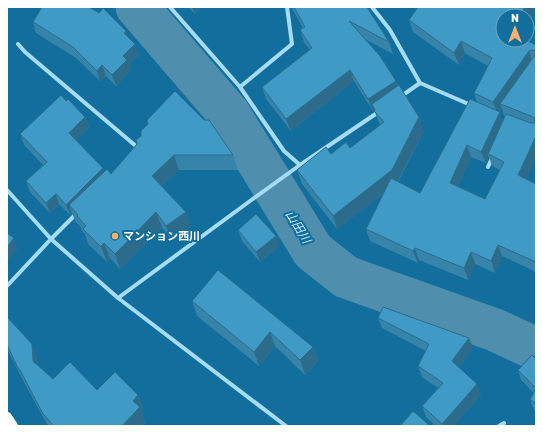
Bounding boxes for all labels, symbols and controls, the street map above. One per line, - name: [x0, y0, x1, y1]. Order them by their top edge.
- north arrow: [495, 8, 535, 48]
- text: N: [511, 12, 519, 25]
- water label: 山田川: [283, 208, 315, 248]
- place label: マンション西川: [123, 230, 200, 243]
- marker: マンション西川: [110, 231, 120, 241]

